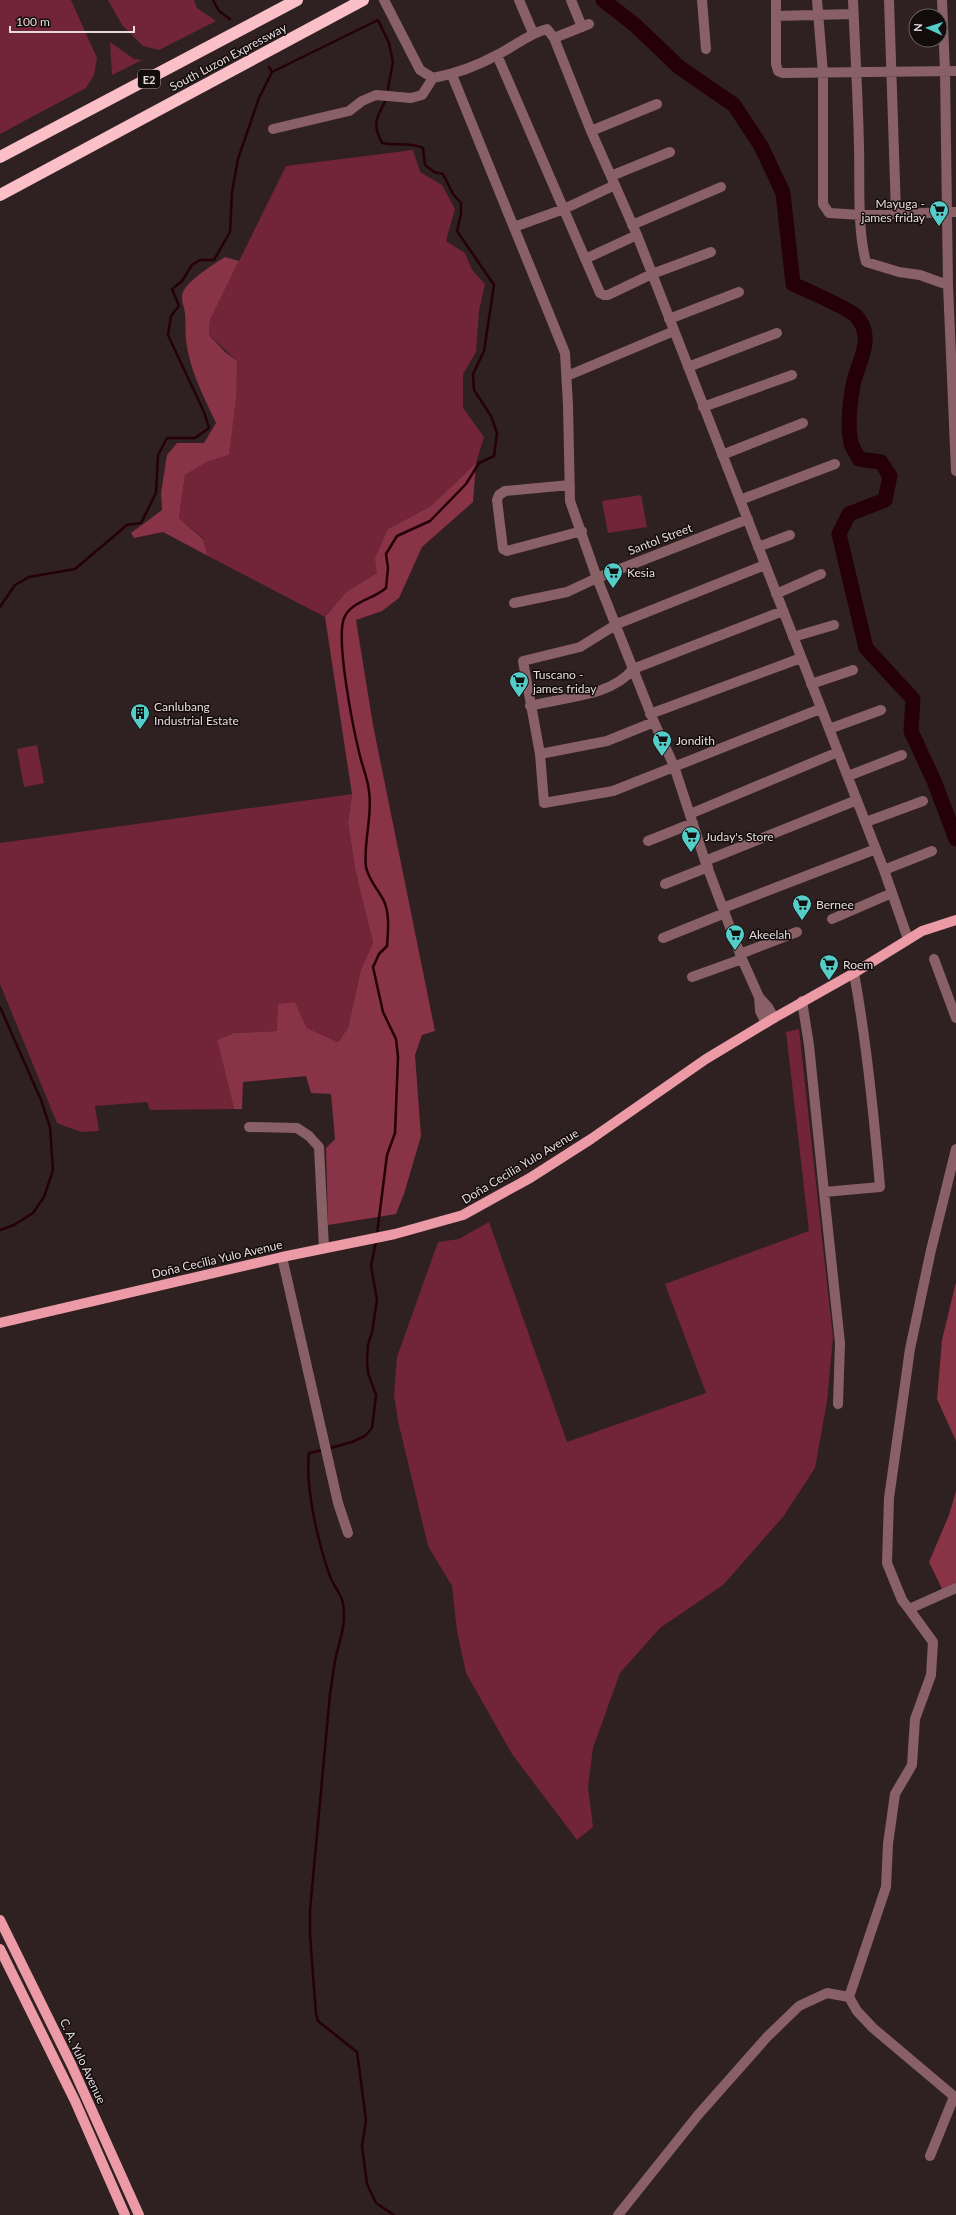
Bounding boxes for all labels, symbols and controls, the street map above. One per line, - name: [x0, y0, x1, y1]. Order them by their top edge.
- scale bar: [10, 8, 134, 34]
- north arrow: [908, 8, 948, 48]
- text: 100 m: [16, 14, 50, 29]
- street label: South Luzon Expressway: [167, 19, 290, 94]
- text: N: [911, 23, 924, 32]
- road number: E2: [138, 70, 160, 88]
- place label: Mayuga - james friday: [861, 196, 926, 225]
- supermarket icon: Mayuga - james friday: [928, 199, 950, 227]
- street label: Santol Street: [626, 520, 695, 558]
- supermarket icon: Kesia: [602, 561, 624, 589]
- place label: Kesia: [627, 565, 655, 580]
- place label: Tuscano - james friday: [532, 667, 597, 696]
- supermarket icon: Tuscano - james friday: [508, 670, 530, 698]
- place label: Canlubang Industrial Estate: [154, 699, 239, 728]
- building icon: Canlubang Industrial Estate: [129, 702, 151, 730]
- supermarket icon: Jondith: [651, 729, 673, 757]
- place label: Jondith: [676, 733, 715, 748]
- supermarket icon: Juday's Store: [680, 825, 702, 853]
- place label: Juday's Store: [705, 829, 774, 844]
- supermarket icon: Bernee: [791, 893, 813, 921]
- place label: Bernee: [816, 897, 854, 912]
- supermarket icon: Akeelah: [724, 923, 746, 951]
- place label: Akeelah: [749, 927, 791, 942]
- supermarket icon: Roem: [818, 953, 840, 981]
- place label: Roem: [843, 957, 873, 972]
- street label: Doña Cecilia Yulo Avenue: [459, 1125, 581, 1207]
- street label: Doña Cecilia Yulo Avenue: [150, 1237, 284, 1281]
- street label: C. A. Yulo Avenue: [57, 2016, 109, 2106]

